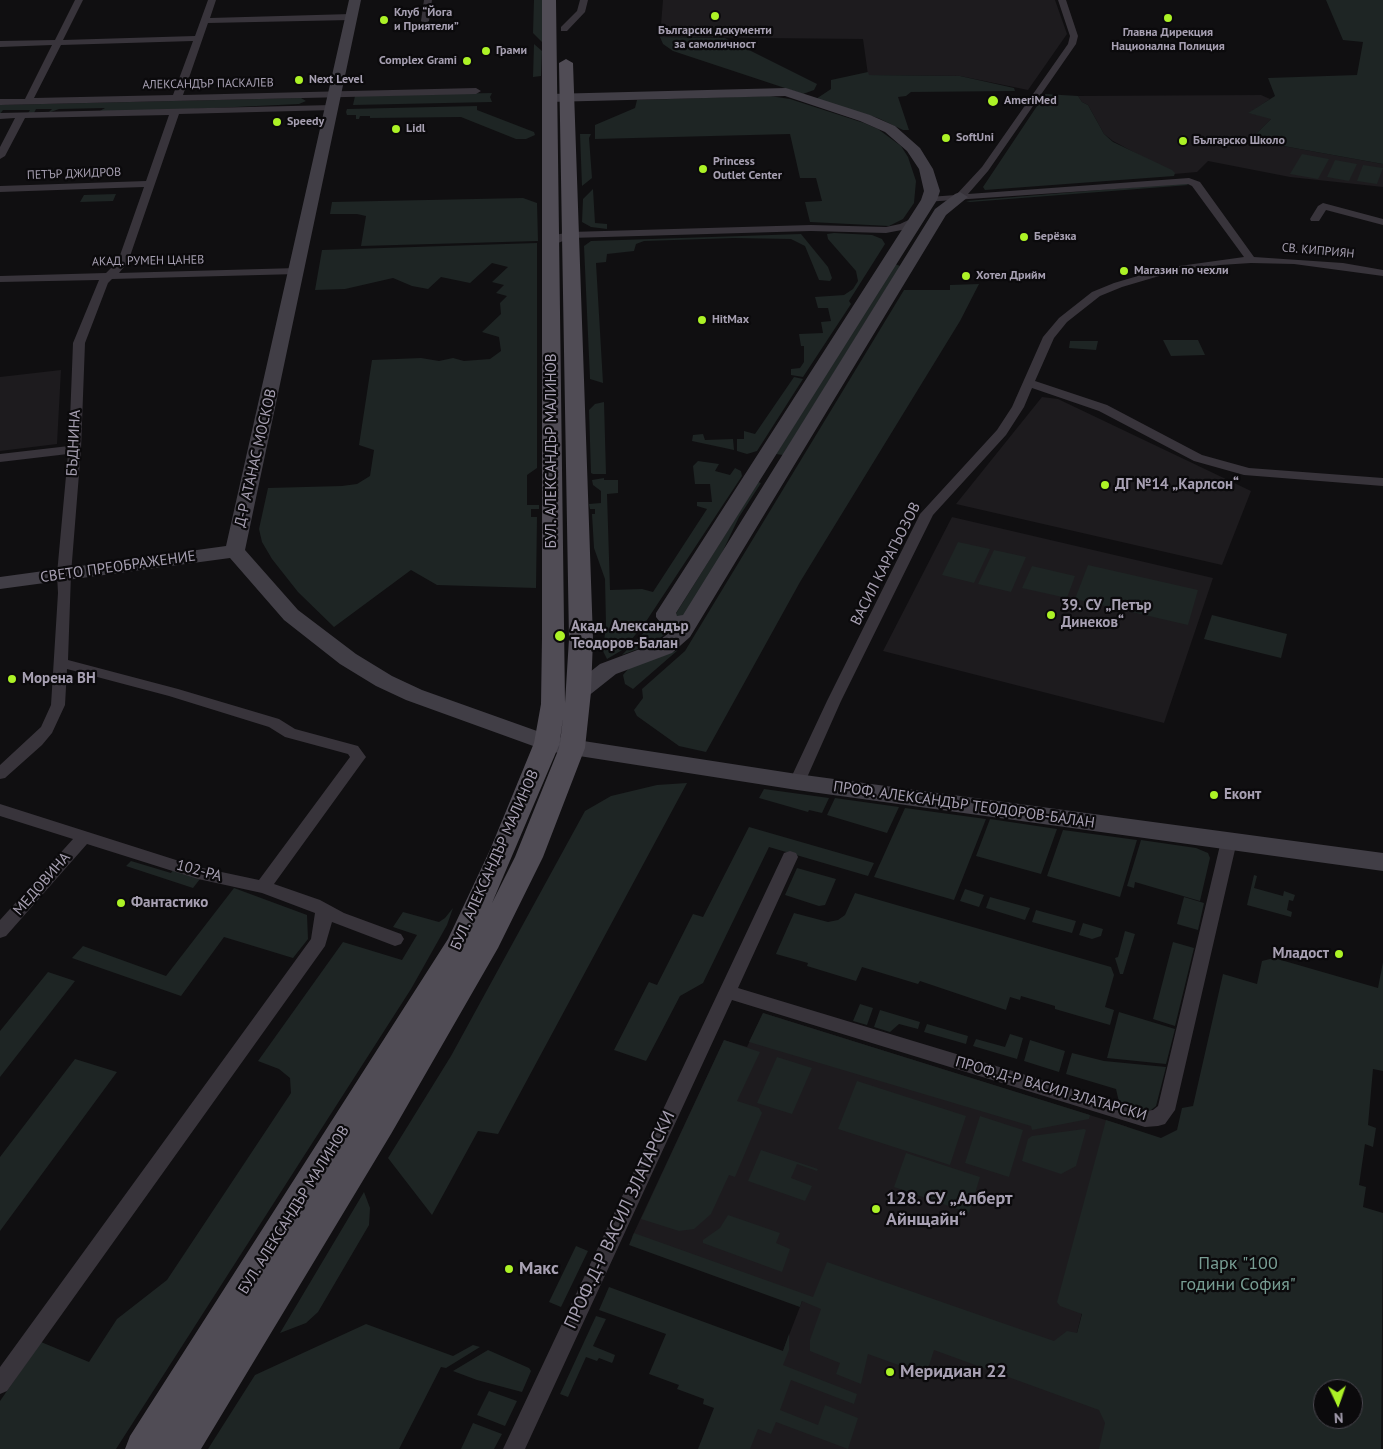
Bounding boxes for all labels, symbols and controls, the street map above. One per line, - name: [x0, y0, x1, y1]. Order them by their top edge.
- place label: Клуб “Йога и Приятели”: [394, 6, 459, 34]
- marker: Български документи за самоличност: [709, 10, 721, 22]
- marker: Главна Дирекция Национална Полиция: [1162, 12, 1174, 24]
- marker: Клуб “Йога и Приятели”: [378, 14, 390, 26]
- place label: Български документи за самоличност: [658, 24, 772, 52]
- place label: Главна Дирекция Национална Полиция: [1111, 26, 1225, 54]
- place label: Грами: [496, 44, 527, 58]
- marker: Грами: [480, 45, 492, 57]
- place label: Complex Grami: [379, 54, 457, 68]
- marker: Complex Grami: [461, 55, 473, 67]
- place label: Next Level: [309, 73, 363, 87]
- marker: Next Level: [293, 74, 305, 86]
- street label: АЛЕКСАНДЪР ПАСКАЛЕВ: [142, 76, 274, 92]
- marker: AmeriMed: [986, 94, 1000, 108]
- place label: AmeriMed: [1004, 94, 1057, 108]
- place label: Speedy: [287, 115, 324, 129]
- marker: Speedy: [271, 116, 283, 128]
- place label: Lidl: [406, 122, 425, 136]
- marker: Lidl: [390, 123, 402, 135]
- place label: SoftUni: [956, 131, 994, 145]
- marker: SoftUni: [940, 132, 952, 144]
- place label: Българско Школо: [1193, 134, 1285, 148]
- marker: Българско Школо: [1177, 135, 1189, 147]
- place label: Princess Outlet Center: [713, 155, 782, 183]
- marker: Princess Outlet Center: [697, 163, 709, 175]
- street label: ПЕТЪР ДЖИДРОВ: [27, 165, 121, 183]
- place label: Берёзка: [1034, 230, 1077, 244]
- marker: Берёзка: [1018, 231, 1030, 243]
- street label: СВ. КИПРИЯН: [1281, 241, 1355, 261]
- street label: АКАД. РУМЕН ЦАНЕВ: [92, 253, 204, 269]
- place label: Магазин по чехли: [1134, 264, 1228, 278]
- marker: Магазин по чехли: [1118, 265, 1130, 277]
- place label: Хотел Дрийм: [976, 269, 1046, 283]
- marker: Хотел Дрийм: [960, 270, 972, 282]
- place label: HitMax: [712, 313, 749, 327]
- marker: HitMax: [696, 314, 708, 326]
- street label: БУЛ. АЛЕКСАНДЪР МАЛИНОВ: [543, 353, 561, 549]
- street label: Д-Р АТАНАС МОСКОВ: [231, 387, 281, 529]
- street label: БЪДНИНА: [63, 409, 85, 477]
- place label: ДГ №14 „Карлсон“: [1115, 476, 1239, 494]
- marker: ДГ №14 „Карлсон“: [1099, 479, 1111, 491]
- street label: ВАСИЛ КАРАГЬОЗОВ: [847, 500, 925, 628]
- street label: СВЕТО ПРЕОБРАЖЕНИЕ: [39, 547, 197, 587]
- place label: 39. СУ „Петър Динеков“: [1061, 597, 1152, 632]
- marker: 39. СУ „Петър Динеков“: [1045, 609, 1057, 621]
- place label: Акад. Александър Теодоров-Балан: [571, 618, 689, 653]
- marker: Акад. Александър Теодоров-Балан: [553, 629, 567, 643]
- place label: Морена ВН: [22, 670, 96, 688]
- marker: Морена ВН: [6, 673, 18, 685]
- street label: БУЛ. АЛЕКСАНДЪР МАЛИНОВ: [447, 767, 543, 953]
- street label: ПРОФ. АЛЕКСАНДЪР ТЕОДОРОВ-БАЛАН: [832, 778, 1096, 832]
- place label: Еконт: [1224, 786, 1261, 804]
- marker: Еконт: [1208, 789, 1220, 801]
- street label: МЕДОВИНА: [10, 849, 74, 919]
- street label: 102-РА: [174, 856, 224, 886]
- place label: Фантастико: [131, 894, 208, 912]
- marker: Фантастико: [115, 897, 127, 909]
- place label: Младост: [1273, 945, 1329, 963]
- marker: Младост: [1333, 948, 1345, 960]
- street label: ПРОФ.Д-Р ВАСИЛ ЗЛАТАРСКИ: [953, 1053, 1149, 1125]
- street label: ПРОФ.Д-Р ВАСИЛ ЗЛАТАРСКИ: [560, 1108, 680, 1332]
- street label: БУЛ. АЛЕКСАНДЪР МАЛИНОВ: [235, 1122, 353, 1298]
- place label: 128. СУ „Алберт Айнщайн“: [886, 1188, 1013, 1230]
- marker: 128. СУ „Алберт Айнщайн“: [870, 1203, 882, 1215]
- park label: Парк "100 години София": [1180, 1253, 1296, 1296]
- place label: Макс: [519, 1258, 559, 1280]
- marker: Макс: [503, 1263, 515, 1275]
- place label: Меридиан 22: [900, 1361, 1007, 1383]
- marker: Меридиан 22: [884, 1366, 896, 1378]
- north arrow: [1313, 1379, 1363, 1429]
- text: N: [1334, 1409, 1344, 1427]

